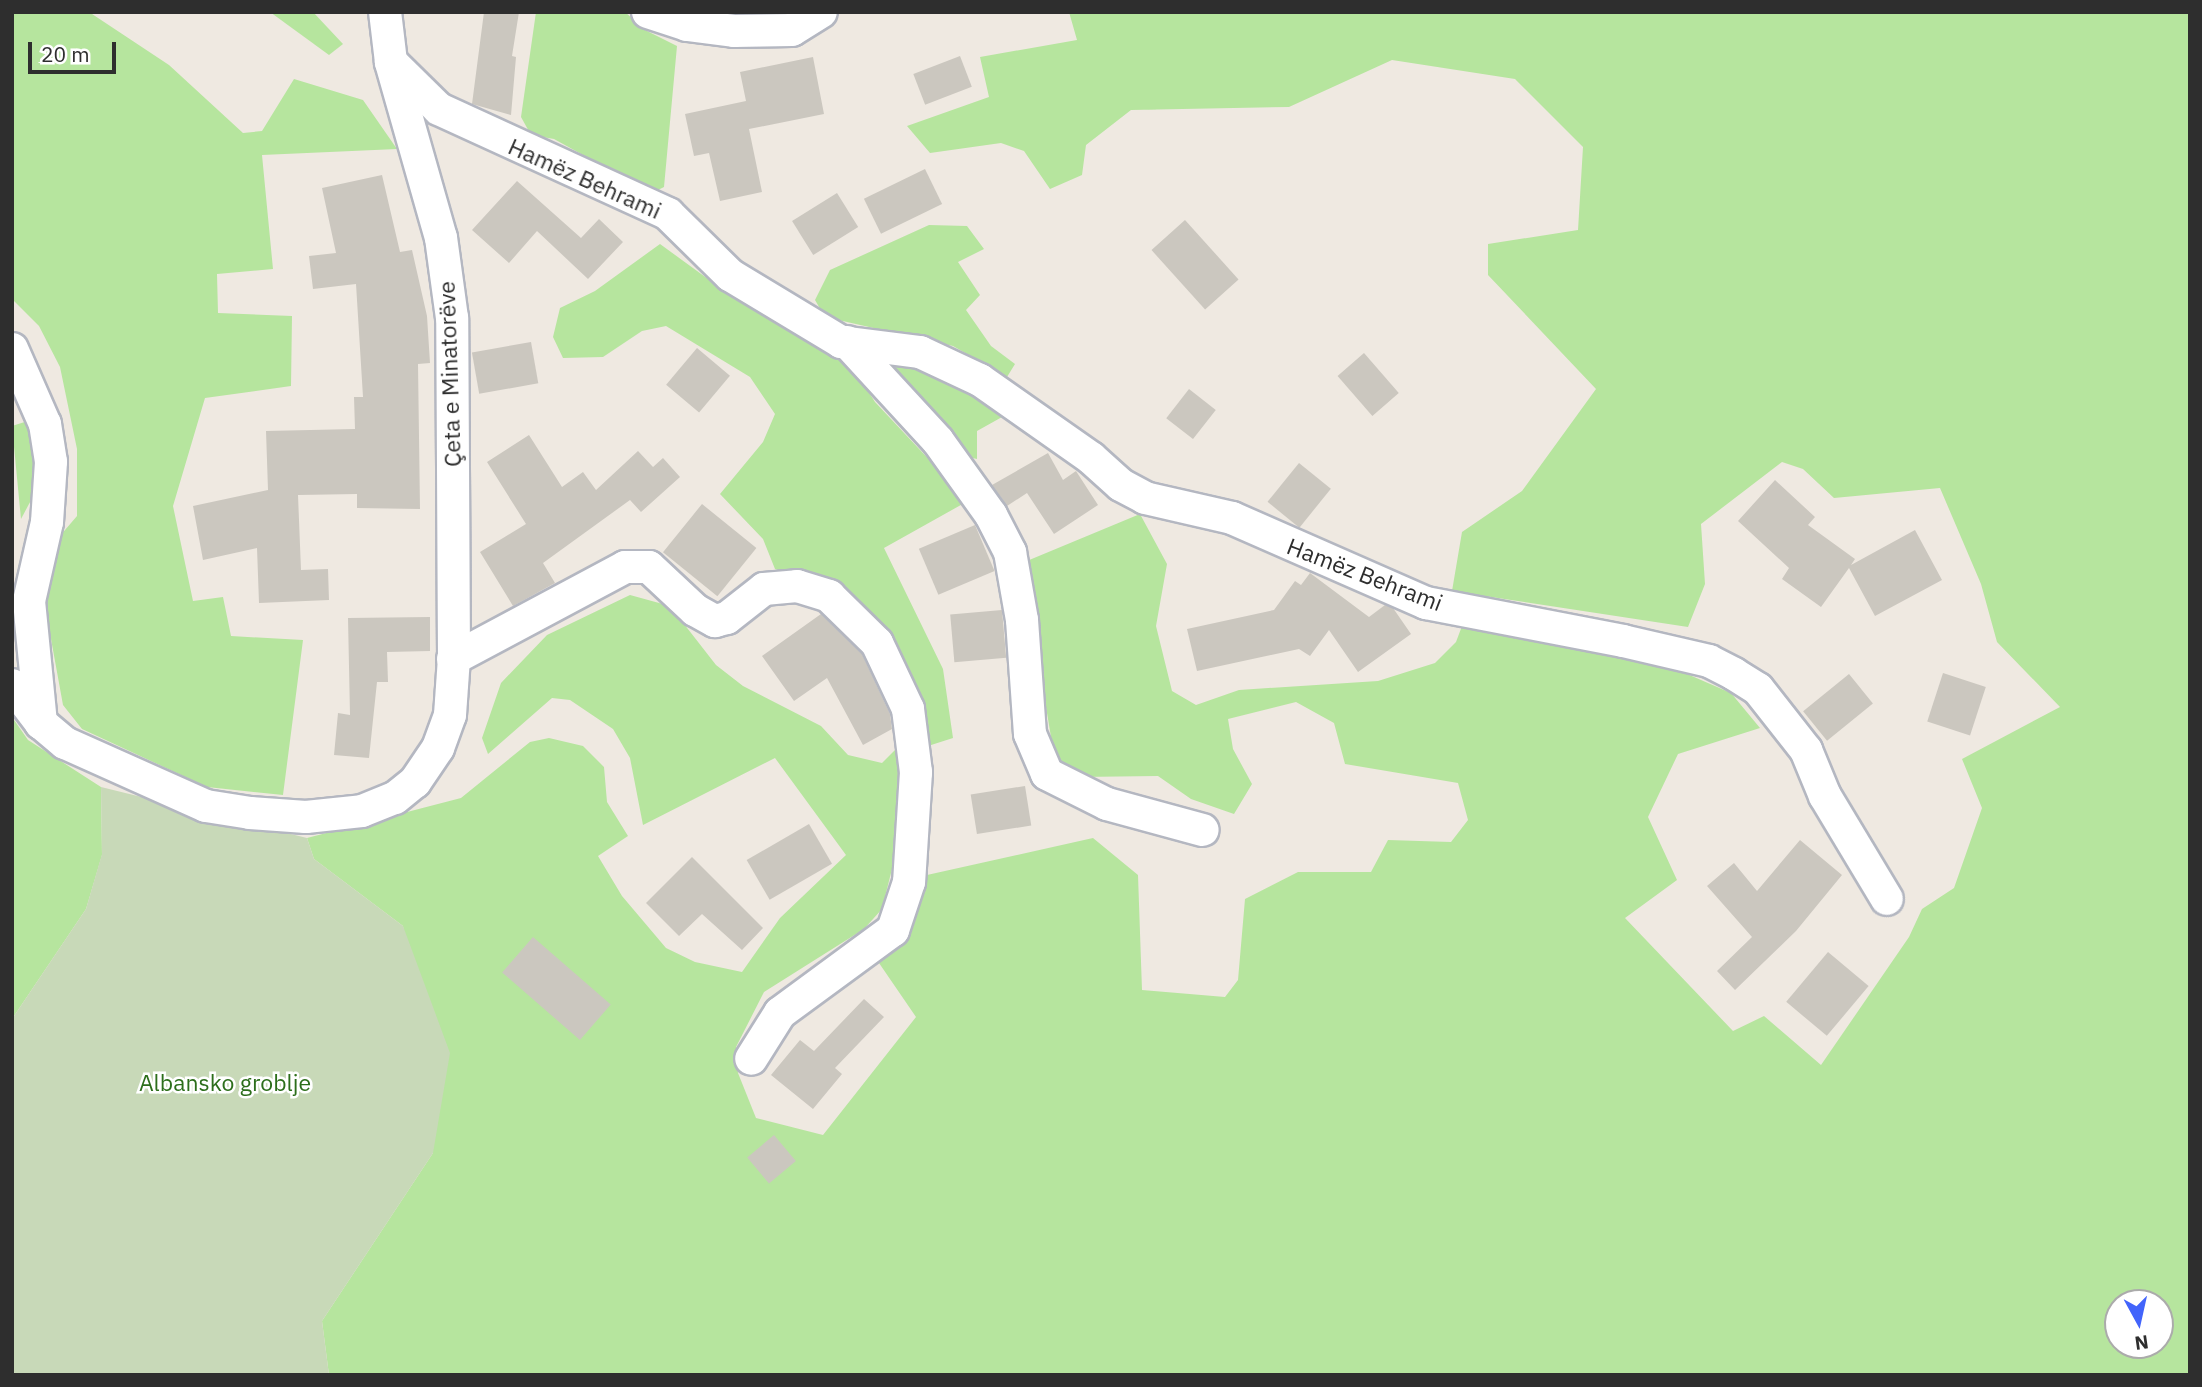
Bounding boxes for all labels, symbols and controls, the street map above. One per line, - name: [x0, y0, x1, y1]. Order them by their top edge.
- scale bar: [32, 28, 119, 72]
- text: 20 m: [41, 40, 90, 68]
- street label: Hamëz Behrami: [504, 132, 666, 224]
- street label: Çeta e Minatorëve: [432, 281, 466, 467]
- street label: Hamëz Behrami: [1283, 532, 1447, 616]
- park label: Albansko groblje: [139, 1068, 311, 1096]
- north arrow: [2104, 1289, 2174, 1359]
- text: N: [2133, 1330, 2150, 1356]

